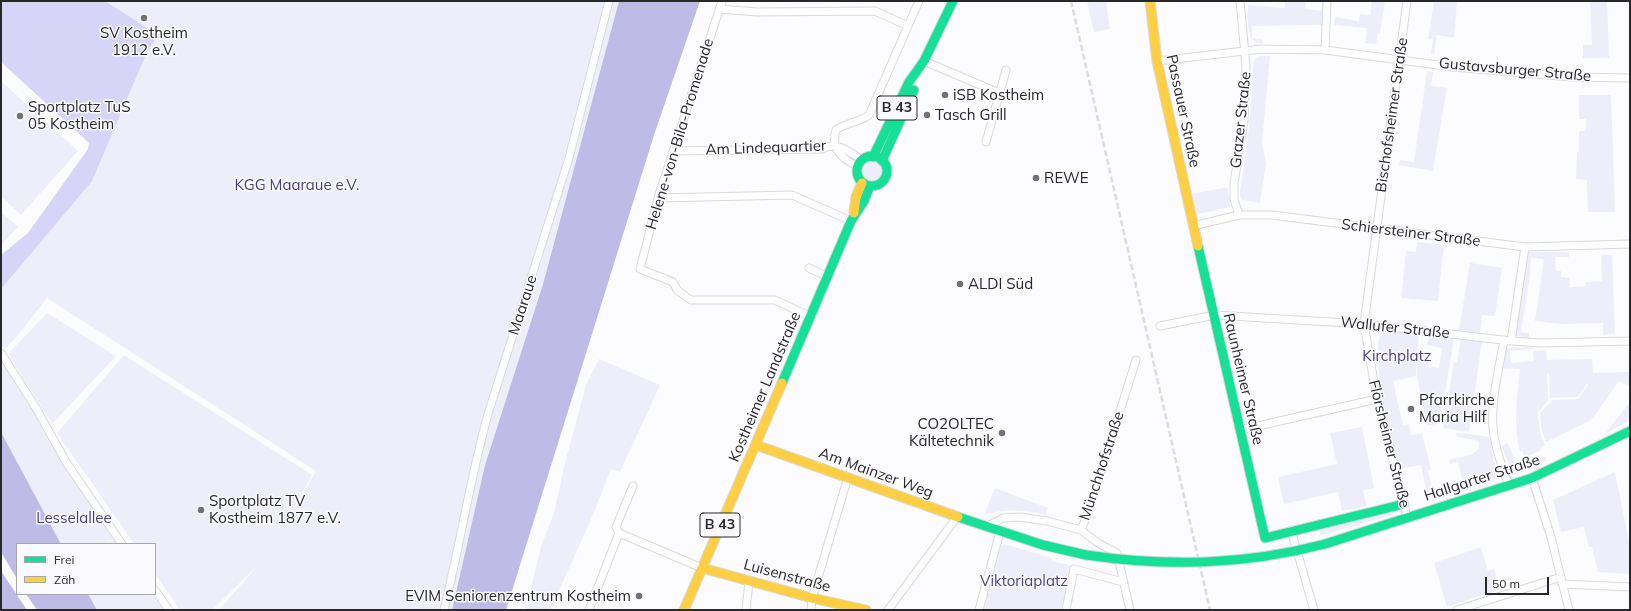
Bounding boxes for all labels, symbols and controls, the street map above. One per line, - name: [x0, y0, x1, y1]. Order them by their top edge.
- marker: SV Kostheim 1912 e.V.: [139, 13, 149, 23]
- place label: SV Kostheim 1912 e.V.: [100, 24, 188, 59]
- street label: Helene-von-Bila-Promenade: [642, 36, 718, 232]
- street label: Bischofsheimer Straße: [1372, 36, 1412, 194]
- street label: Passauer Straße: [1162, 53, 1204, 169]
- street label: Gustavsburger Straße: [1438, 54, 1592, 86]
- street label: Grazer Straße: [1227, 71, 1255, 169]
- place label: iSB Kostheim: [953, 86, 1044, 104]
- marker: iSB Kostheim: [940, 90, 950, 100]
- road number: B 43: [877, 96, 917, 120]
- place label: Sportplatz TuS 05 Kostheim: [28, 98, 131, 133]
- place label: Tasch Grill: [935, 106, 1007, 124]
- marker: Tasch Grill: [922, 110, 932, 120]
- marker: Sportplatz TuS 05 Kostheim: [15, 111, 25, 121]
- street label: Am Lindequartier: [705, 137, 827, 159]
- place label: REWE: [1044, 169, 1089, 187]
- marker: REWE: [1031, 173, 1041, 183]
- park label: KGG Maaraue e.V.: [235, 176, 359, 194]
- street label: Schiersteiner Straße: [1341, 216, 1481, 250]
- street label: Maaraue: [505, 273, 541, 337]
- place label: ALDI Süd: [968, 275, 1033, 293]
- marker: ALDI Süd: [955, 279, 965, 289]
- street label: Kostheimer Landstraße: [725, 309, 805, 465]
- street label: Raunheimer Straße: [1219, 311, 1267, 447]
- street label: Wallufer Straße: [1340, 313, 1450, 343]
- park label: Kirchplatz: [1362, 347, 1432, 365]
- street label: Flörsheimer Straße: [1364, 378, 1414, 510]
- place label: Pfarrkirche Maria Hilf: [1419, 391, 1495, 426]
- marker: Pfarrkirche Maria Hilf: [1406, 404, 1416, 414]
- street label: Münchhofstraße: [1076, 409, 1128, 523]
- place label: CO2OLTEC Kältetechnik: [909, 415, 994, 450]
- marker: CO2OLTEC Kältetechnik: [997, 428, 1007, 438]
- street label: Am Mainzer Weg: [816, 444, 936, 502]
- street label: Hallgarter Straße: [1422, 451, 1542, 505]
- place label: Sportplatz TV Kostheim 1877 e.V.: [209, 492, 341, 527]
- marker: Sportplatz TV Kostheim 1877 e.V.: [196, 505, 206, 515]
- park label: Lesselallee: [36, 509, 112, 527]
- road number: B 43: [700, 513, 740, 537]
- legend: [16, 543, 156, 595]
- text: Frei: [54, 552, 74, 567]
- street label: Luisenstraße: [742, 556, 832, 596]
- scale bar: [1487, 569, 1551, 595]
- text: Zäh: [54, 572, 75, 587]
- park label: Viktoriaplatz: [980, 572, 1068, 590]
- text: 50 m: [1492, 576, 1520, 591]
- place label: EVIM Seniorenzentrum Kostheim: [405, 587, 631, 605]
- marker: EVIM Seniorenzentrum Kostheim: [634, 591, 644, 601]

